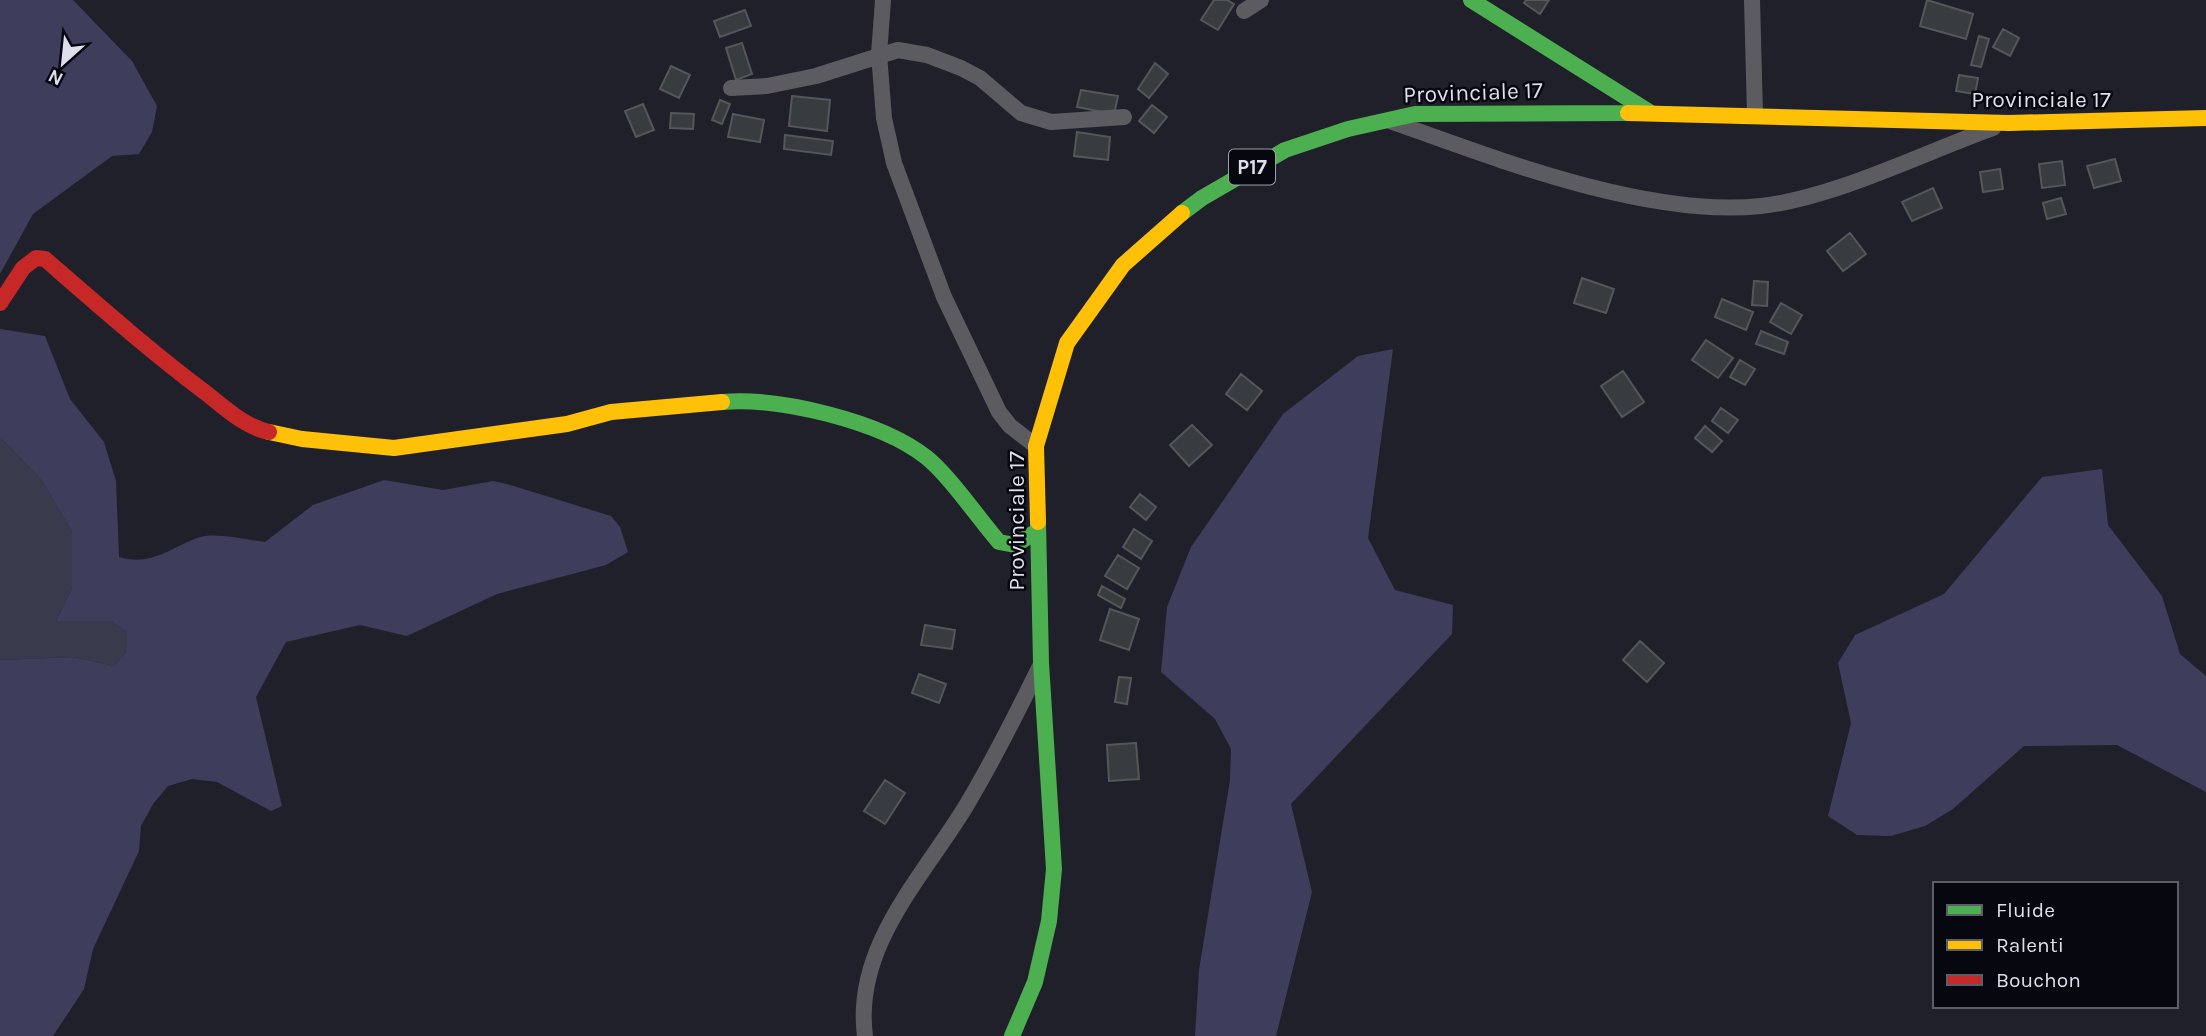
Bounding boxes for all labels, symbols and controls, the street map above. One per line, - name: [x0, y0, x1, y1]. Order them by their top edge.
- north arrow: [28, 28, 98, 98]
- text: N: [45, 64, 67, 90]
- street label: Provinciale 17: [1403, 77, 1543, 108]
- street label: Provinciale 17: [1971, 86, 2111, 113]
- road number: P17: [1229, 150, 1275, 184]
- street label: Provinciale 17: [1003, 451, 1030, 591]
- legend: [1933, 882, 2178, 1008]
- text: Fluide: [1996, 898, 2055, 922]
- text: Ralenti: [1996, 933, 2064, 957]
- text: Bouchon: [1996, 968, 2081, 992]

